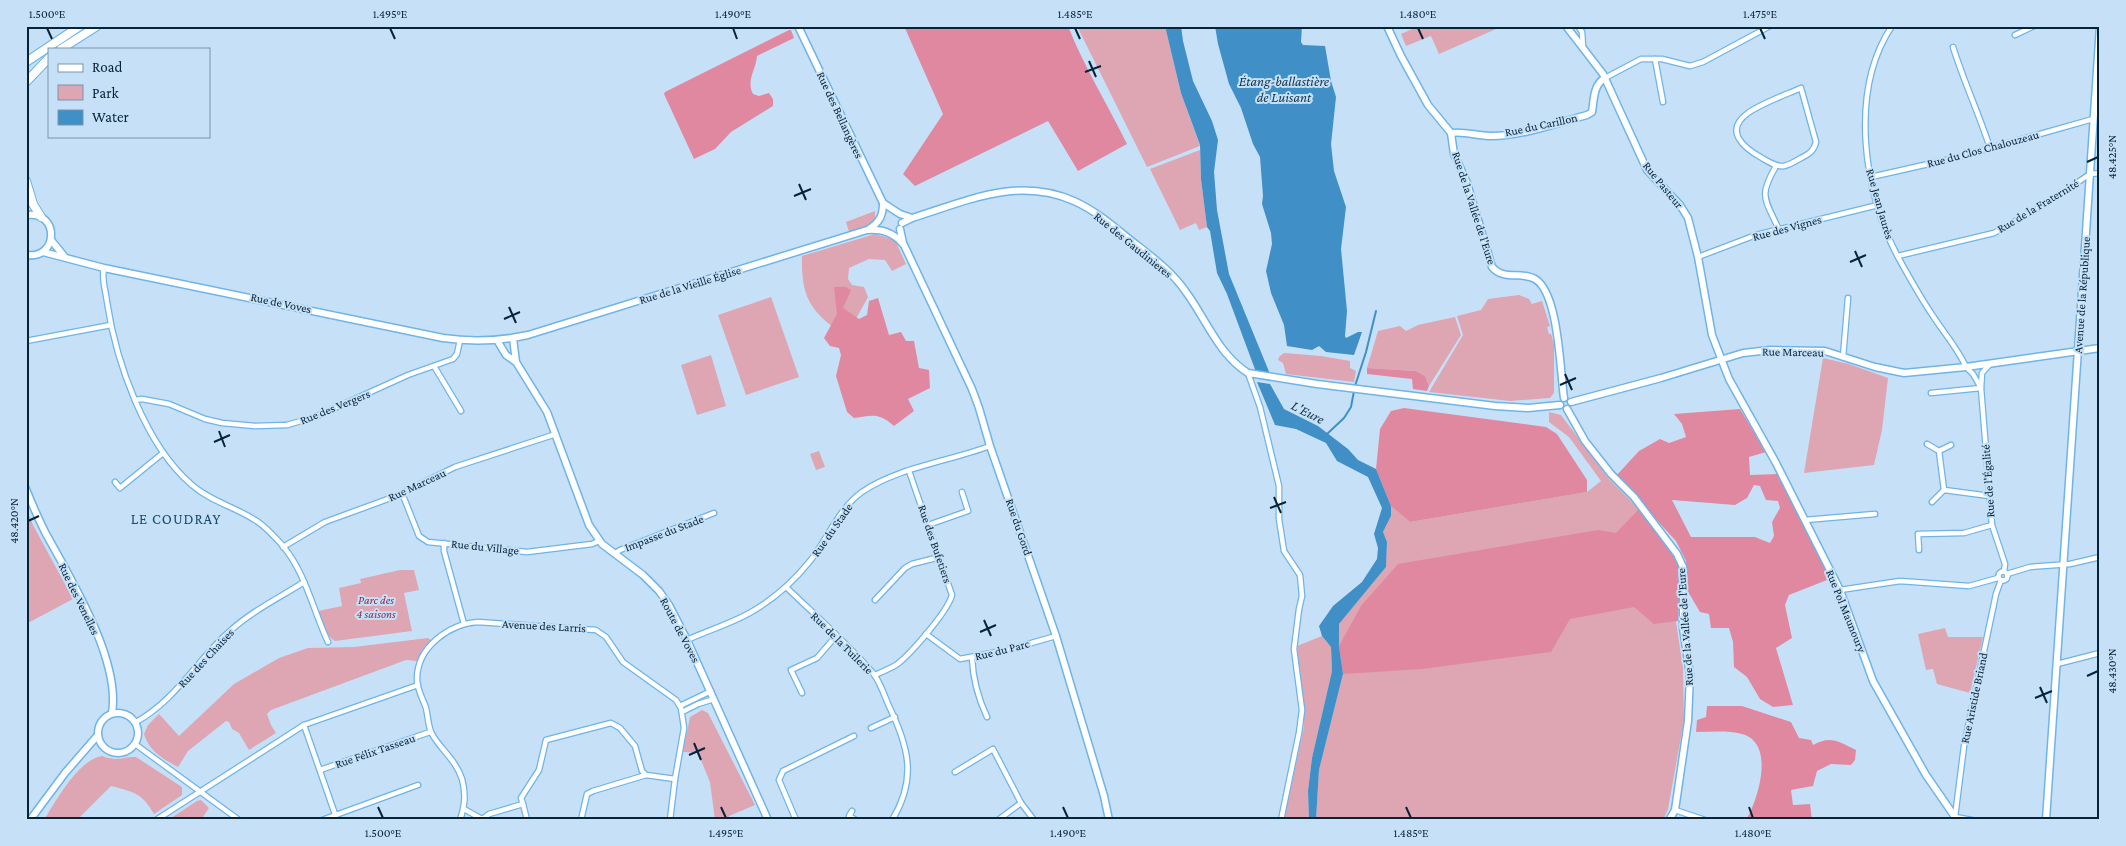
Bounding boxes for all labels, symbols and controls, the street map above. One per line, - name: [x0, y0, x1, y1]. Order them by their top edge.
- text: 1.500°E: [29, 7, 66, 21]
- text: 1.495°E: [373, 7, 408, 21]
- text: 1.490°E: [715, 7, 752, 21]
- text: 1.485°E: [1057, 7, 1093, 21]
- text: 1.480°E: [1400, 7, 1437, 21]
- text: 1.475°E: [1743, 7, 1777, 21]
- legend: [48, 48, 210, 138]
- text: Road: [92, 59, 123, 75]
- street label: Rue des Bellangères: [814, 69, 866, 161]
- water label: Étang-ballastière de Luisant: [1239, 73, 1330, 105]
- text: Park: [92, 85, 119, 101]
- text: Water: [92, 109, 129, 125]
- street label: Rue du Carillon: [1503, 110, 1579, 140]
- street label: Rue du Clos Chalouzeau: [1926, 127, 2041, 171]
- text: 48.425°N: [2105, 135, 2119, 179]
- street label: Rue de la Vallée de l'Eure: [1449, 150, 1499, 266]
- street label: Rue Pasteur: [1640, 159, 1687, 212]
- street label: Rue Jean Jaurès: [1863, 167, 1897, 241]
- street label: Rue de la Fraternité: [1995, 176, 2081, 236]
- street label: Rue des Gaudinieres: [1091, 209, 1175, 281]
- street label: Rue des Vignes: [1751, 212, 1823, 244]
- street label: Avenue de la République: [2071, 236, 2093, 354]
- street label: Rue de la Vieille Église: [637, 263, 743, 307]
- street label: Rue de Voves: [249, 290, 313, 316]
- street label: Rue Marceau: [1762, 344, 1825, 360]
- street label: Rue des Vergers: [298, 386, 372, 427]
- water label: L'Eure: [1289, 397, 1328, 427]
- street label: Rue de l'Égalité: [1978, 444, 1998, 518]
- street label: Rue Marceau: [386, 465, 449, 504]
- street label: Rue du Gord: [1003, 497, 1035, 558]
- text: 48.420°N: [7, 498, 21, 544]
- street label: Rue du Stade: [808, 501, 856, 559]
- street label: Rue des Bufetiers: [915, 503, 955, 585]
- district label: LE COUDRAY: [131, 511, 221, 527]
- street label: Impasse du Stade: [622, 511, 706, 555]
- street label: Rue du Village: [450, 536, 520, 558]
- street label: Rue des Venelles: [55, 561, 103, 638]
- street label: Rue de la Vallée de l'Eure: [1674, 568, 1696, 686]
- street label: Rue Pol Maunoury: [1823, 568, 1869, 655]
- park label: Parc des 4 saisons: [356, 593, 396, 621]
- street label: Route de Voves: [657, 595, 703, 665]
- street label: Rue de la Tuilerie: [808, 609, 876, 677]
- street label: Avenue des Larris: [502, 617, 587, 635]
- street label: Rue des Chaises: [175, 625, 237, 691]
- street label: Rue du Parc: [973, 636, 1031, 664]
- text: 48.430°N: [2105, 648, 2119, 694]
- street label: Rue Aristide Briand: [1958, 651, 1991, 745]
- street label: Rue Félix Tasseau: [333, 731, 417, 771]
- text: 1.500°E: [365, 826, 402, 840]
- text: 1.495°E: [709, 826, 744, 840]
- text: 1.490°E: [1050, 826, 1087, 840]
- text: 1.485°E: [1393, 826, 1429, 840]
- text: 1.480°E: [1735, 826, 1772, 840]

